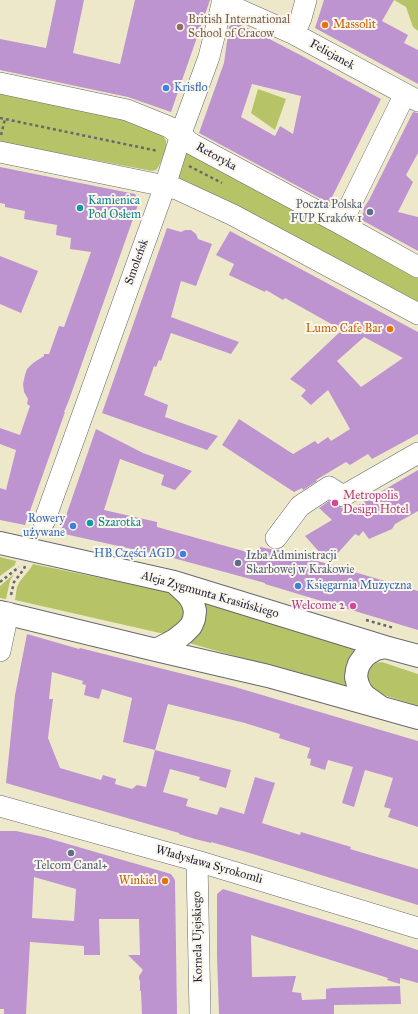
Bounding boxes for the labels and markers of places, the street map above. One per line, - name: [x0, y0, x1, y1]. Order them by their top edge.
- place label: British International School of Cracow: [188, 13, 290, 41]
- place label: Massolit: [333, 18, 376, 32]
- marker: Massolit: [320, 20, 330, 30]
- marker: British International School of Cracow: [175, 22, 185, 32]
- place label: Krisflo: [174, 81, 208, 95]
- marker: Krisflo: [161, 83, 171, 93]
- place label: Kamienica Pod Osłem: [88, 194, 141, 222]
- place label: Poczta Polska FUP Kraków 1: [290, 198, 362, 226]
- marker: Kamienica Pod Osłem: [75, 203, 85, 213]
- marker: Poczta Polska FUP Kraków 1: [365, 207, 375, 217]
- place label: Lumo Cafe Bar: [306, 322, 382, 336]
- marker: Lumo Cafe Bar: [385, 324, 395, 334]
- place label: Metropolis Design Hotel: [343, 489, 409, 517]
- marker: Metropolis Design Hotel: [330, 498, 340, 508]
- place label: Rowery używane: [23, 512, 65, 540]
- place label: Szarotka: [98, 516, 141, 530]
- marker: Szarotka: [85, 518, 95, 528]
- marker: Rowery używane: [68, 521, 78, 531]
- place label: HB Części AGD: [94, 547, 175, 561]
- marker: HB Części AGD: [178, 549, 188, 559]
- place label: Izba Administracji Skarbowej w Krakowie: [246, 549, 354, 577]
- marker: Izba Administracji Skarbowej w Krakowie: [233, 558, 243, 568]
- place label: Księgarnia Muzyczna: [306, 579, 412, 593]
- marker: Księgarnia Muzyczna: [293, 581, 303, 591]
- place label: Welcome 2: [291, 599, 345, 613]
- marker: Welcome 2: [348, 601, 358, 611]
- marker: Telcom Canal+: [66, 848, 76, 858]
- place label: Telcom Canal+: [34, 859, 108, 873]
- place label: Winkiel: [119, 874, 157, 888]
- marker: Winkiel: [160, 876, 170, 886]

